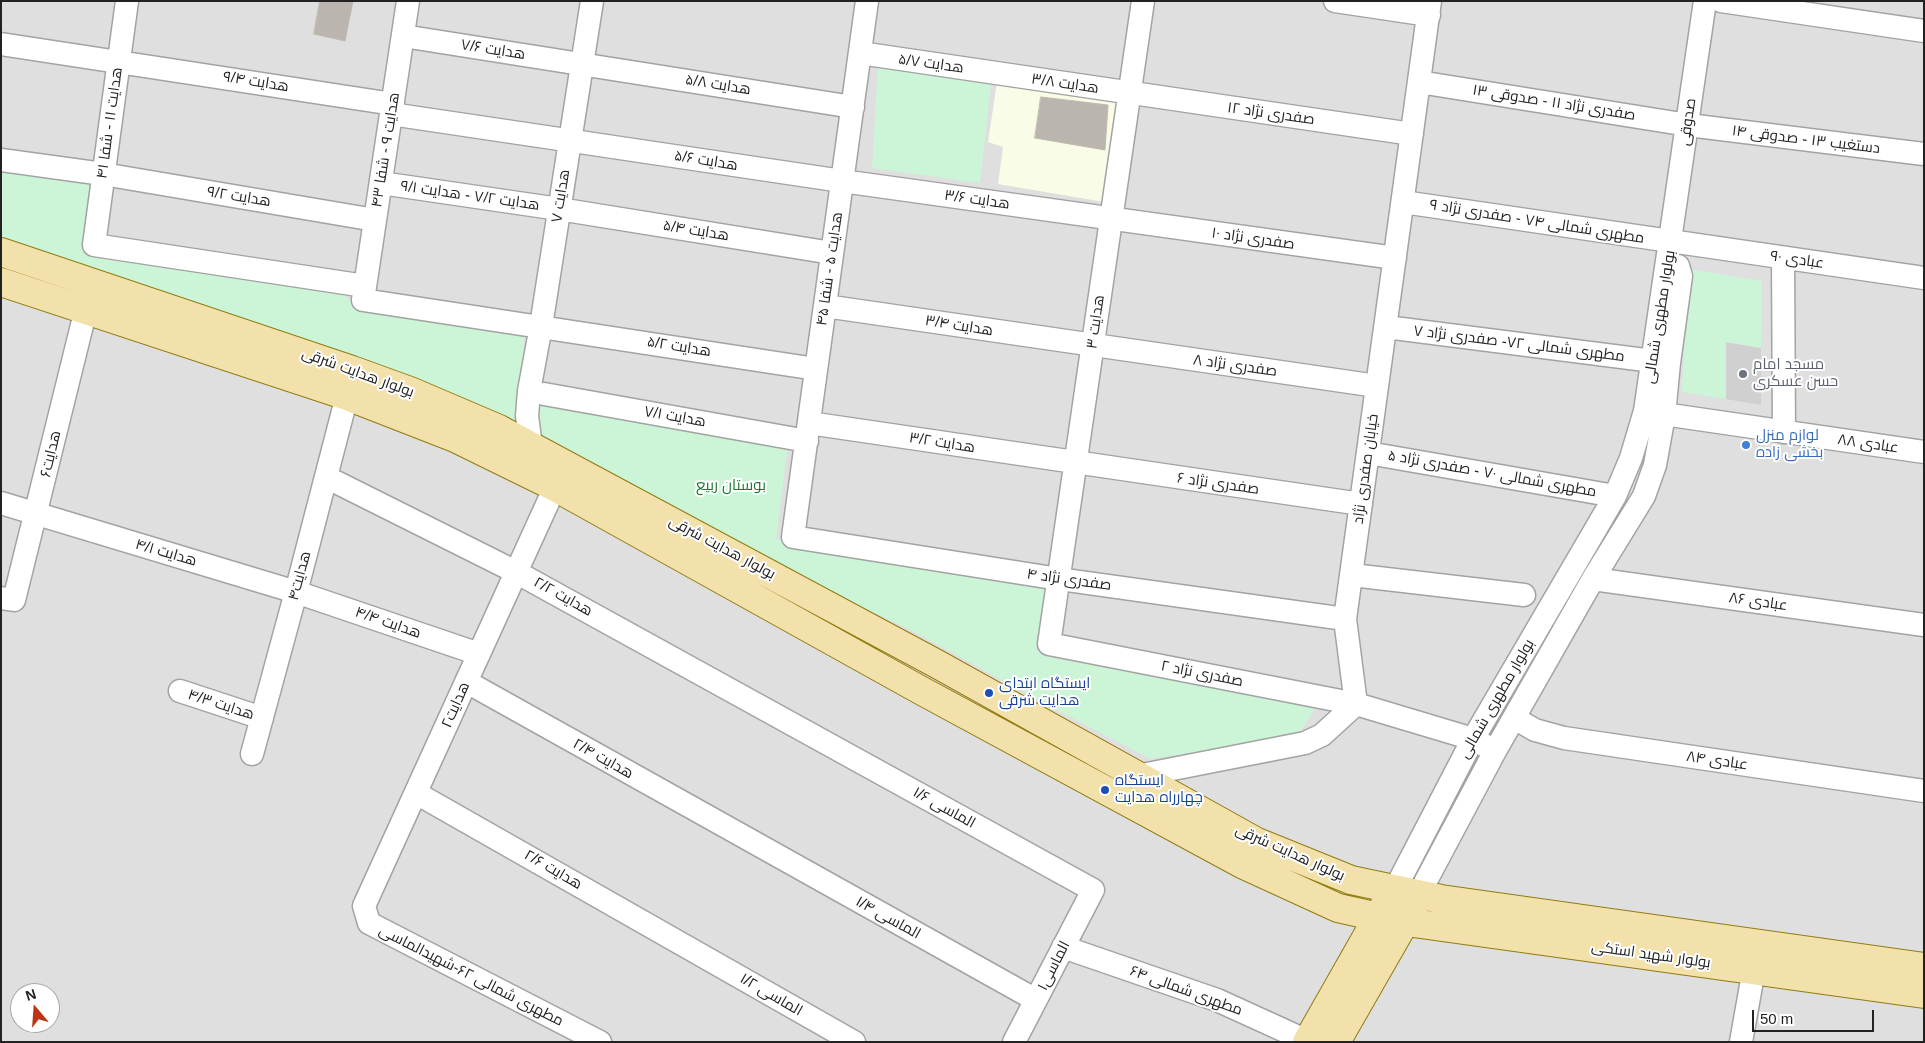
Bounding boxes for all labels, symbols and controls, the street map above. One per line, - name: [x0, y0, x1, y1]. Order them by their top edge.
- street label: هدایت ۷/۶: [459, 36, 527, 64]
- street label: هدایت ۵/۷: [897, 50, 965, 78]
- street label: هدایت ۱۱ - شفا ۴۱: [93, 66, 127, 180]
- street label: هدایت ۹/۴: [222, 68, 290, 96]
- street label: هدایت ۳/۸: [1030, 70, 1100, 98]
- street label: هدایت ۵/۸: [684, 71, 752, 99]
- street label: صفدری نژاد ۱۱ - صدوقی ۱۳: [1471, 81, 1637, 125]
- street label: هدایت ۹ - شفا ۴۳: [368, 91, 404, 209]
- street label: صدوقی: [1676, 97, 1700, 147]
- street label: صفدری نژاد ۱۲: [1226, 99, 1316, 129]
- street label: دستغیب ۱۳ - صدوقی ۱۴: [1731, 122, 1881, 158]
- street label: هدایت ۵/۶: [673, 147, 739, 175]
- street label: هدایت ۷: [548, 168, 574, 224]
- street label: هدایت ۷/۲ - هدایت ۹/۱: [399, 177, 541, 215]
- street label: هدایت ۹/۲: [206, 183, 272, 211]
- street label: هدایت ۳/۶: [943, 187, 1011, 213]
- street label: مطهری شمالی ۷۴ - صفدری نژاد ۹: [1428, 196, 1646, 248]
- street label: هدایت ۵ - شفا ۴۵: [813, 211, 847, 327]
- street label: هدایت ۵/۴: [662, 217, 730, 245]
- street label: صفدری نژاد ۱۰: [1210, 224, 1296, 254]
- street label: عبادی ۹۰: [1769, 247, 1825, 273]
- street label: بولوار مطهری شمالی: [1641, 249, 1679, 385]
- street label: هدایت ۳: [1083, 294, 1109, 350]
- street label: هدایت ۳/۴: [924, 312, 994, 340]
- street label: مطهری شمالی ۷۲- صفدری نژاد ۷: [1412, 322, 1626, 366]
- street label: هدایت ۵/۲: [646, 333, 712, 361]
- street label: بولوار هدایت شرقی: [299, 344, 417, 402]
- street label: صفدری نژاد ۸: [1192, 351, 1278, 381]
- place label: مسجد امام حسن عسکری: [1753, 356, 1838, 391]
- marker: مسجد امام حسن عسکری: [1737, 368, 1749, 380]
- street label: هدایت ۷/۱: [643, 403, 707, 431]
- street label: خیابان صفدری نژاد: [1349, 413, 1383, 525]
- place label: لوازم منزل بخشی زاده: [1756, 427, 1823, 462]
- street label: هدایت۶: [37, 429, 65, 479]
- street label: هدایت ۳/۲: [908, 429, 976, 457]
- street label: عبادی ۸۸: [1836, 431, 1900, 457]
- marker: لوازم منزل بخشی زاده: [1740, 439, 1752, 451]
- street label: مطهری شمالی ۷۰ - صفدری نژاد ۵: [1386, 447, 1598, 501]
- street label: صفدری نژاد ۶: [1176, 469, 1260, 499]
- park label: بوستان ربیع: [696, 477, 766, 495]
- street label: بولوار هدایت شرقی: [666, 512, 778, 584]
- street label: هدایت ۴/۱: [133, 536, 199, 570]
- street label: هدایت۴: [285, 549, 315, 603]
- street label: صفدری نژاد ۴: [1025, 565, 1113, 595]
- street label: هدایت ۲/۲: [530, 574, 596, 620]
- street label: عبادی ۸۶: [1727, 589, 1789, 615]
- street label: هدایت ۴/۴: [353, 603, 423, 643]
- street label: بولوار مطهری شمالی: [1455, 636, 1539, 762]
- street label: صفدری نژاد ۲: [1159, 657, 1245, 691]
- place label: ایستگاه ابتدای هدایت شرقی: [999, 675, 1090, 710]
- street label: هدایت۲: [438, 679, 474, 731]
- street label: هدایت ۴/۳: [186, 686, 256, 724]
- marker: ایستگاه ابتدای هدایت شرقی: [983, 687, 995, 699]
- street label: هدایت ۲/۴: [570, 735, 636, 783]
- street label: عبادی ۸۴: [1685, 748, 1749, 774]
- place label: ایستگاه چهارراه هدایت: [1115, 772, 1203, 807]
- street label: الماسی ۱/۶: [910, 784, 978, 832]
- marker: ایستگاه چهارراه هدایت: [1099, 784, 1111, 796]
- street label: بولوار هدایت شرقی: [1232, 821, 1348, 885]
- street label: هدایت ۲/۶: [521, 846, 585, 894]
- street label: الماسی ۱/۴: [852, 893, 924, 943]
- street label: مطهری شمالی ۶۲-شهیدالماسی: [376, 922, 566, 1030]
- street label: الماسی۱: [1034, 938, 1074, 994]
- street label: بولوار شهید استکی: [1590, 938, 1712, 972]
- street label: مطهری شمالی ۶۴: [1127, 962, 1245, 1020]
- street label: الماسی ۱/۲: [737, 970, 805, 1020]
- north arrow: [10, 983, 60, 1033]
- text: N: [23, 986, 38, 1004]
- scale bar: [1755, 1000, 1878, 1032]
- text: 50 m: [1760, 1010, 1793, 1027]

